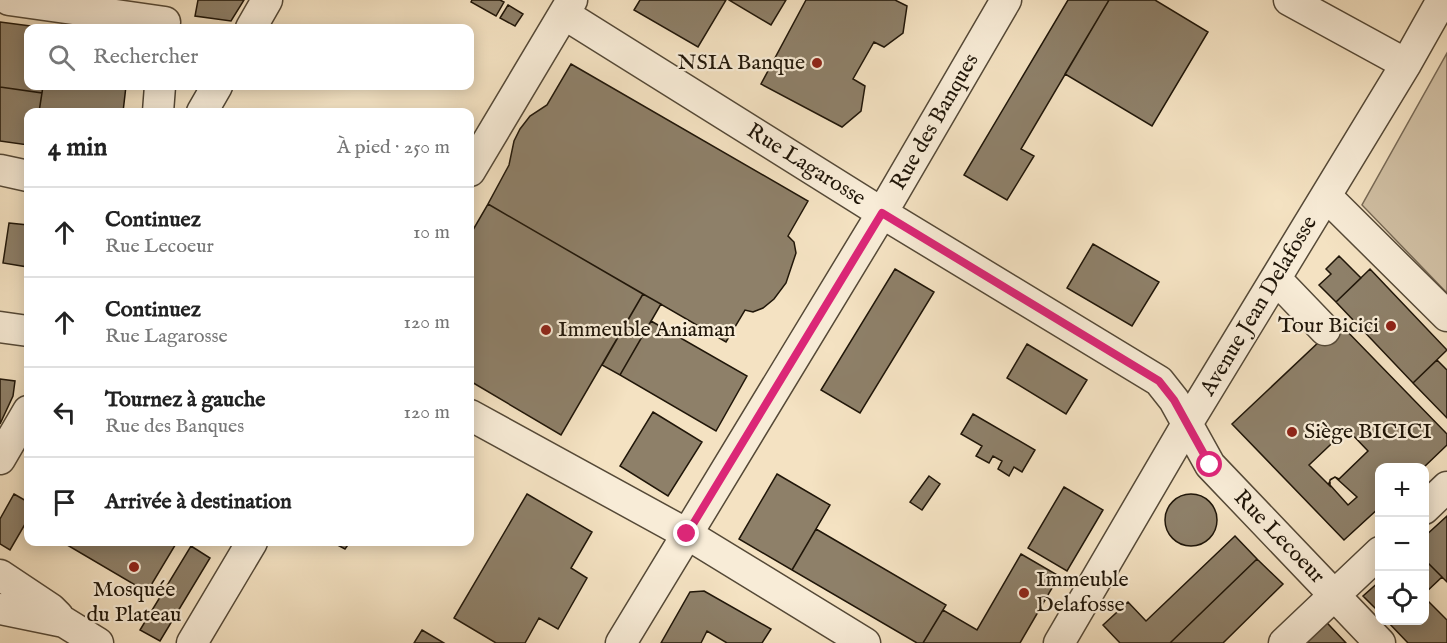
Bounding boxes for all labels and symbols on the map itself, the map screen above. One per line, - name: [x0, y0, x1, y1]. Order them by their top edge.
- place label: NSIA Banque: [678, 49, 805, 77]
- street label: Rue des Banques: [885, 49, 985, 195]
- marker: NSIA Banque: [810, 56, 824, 70]
- street label: Rue Lagarosse: [741, 117, 871, 213]
- street label: Avenue Jean Delafosse: [1194, 211, 1324, 402]
- place label: Tour Bicici: [1278, 312, 1379, 340]
- place label: Immeuble Aniaman: [558, 316, 736, 344]
- marker: Tour Bicici: [1384, 319, 1398, 333]
- marker: Immeuble Aniaman: [539, 323, 553, 337]
- place label: Siège BICICI: [1304, 418, 1432, 446]
- marker: Siège BICICI: [1285, 425, 1299, 439]
- route start: [1196, 451, 1222, 477]
- street label: Rue Lecoeur: [1227, 484, 1331, 590]
- route end: [673, 520, 699, 546]
- marker: Mosquée du Plateau: [127, 560, 141, 574]
- place label: Immeuble Delafosse: [1036, 566, 1129, 619]
- place label: Mosquée du Plateau: [87, 576, 181, 629]
- marker: Immeuble Delafosse: [1017, 586, 1031, 600]

